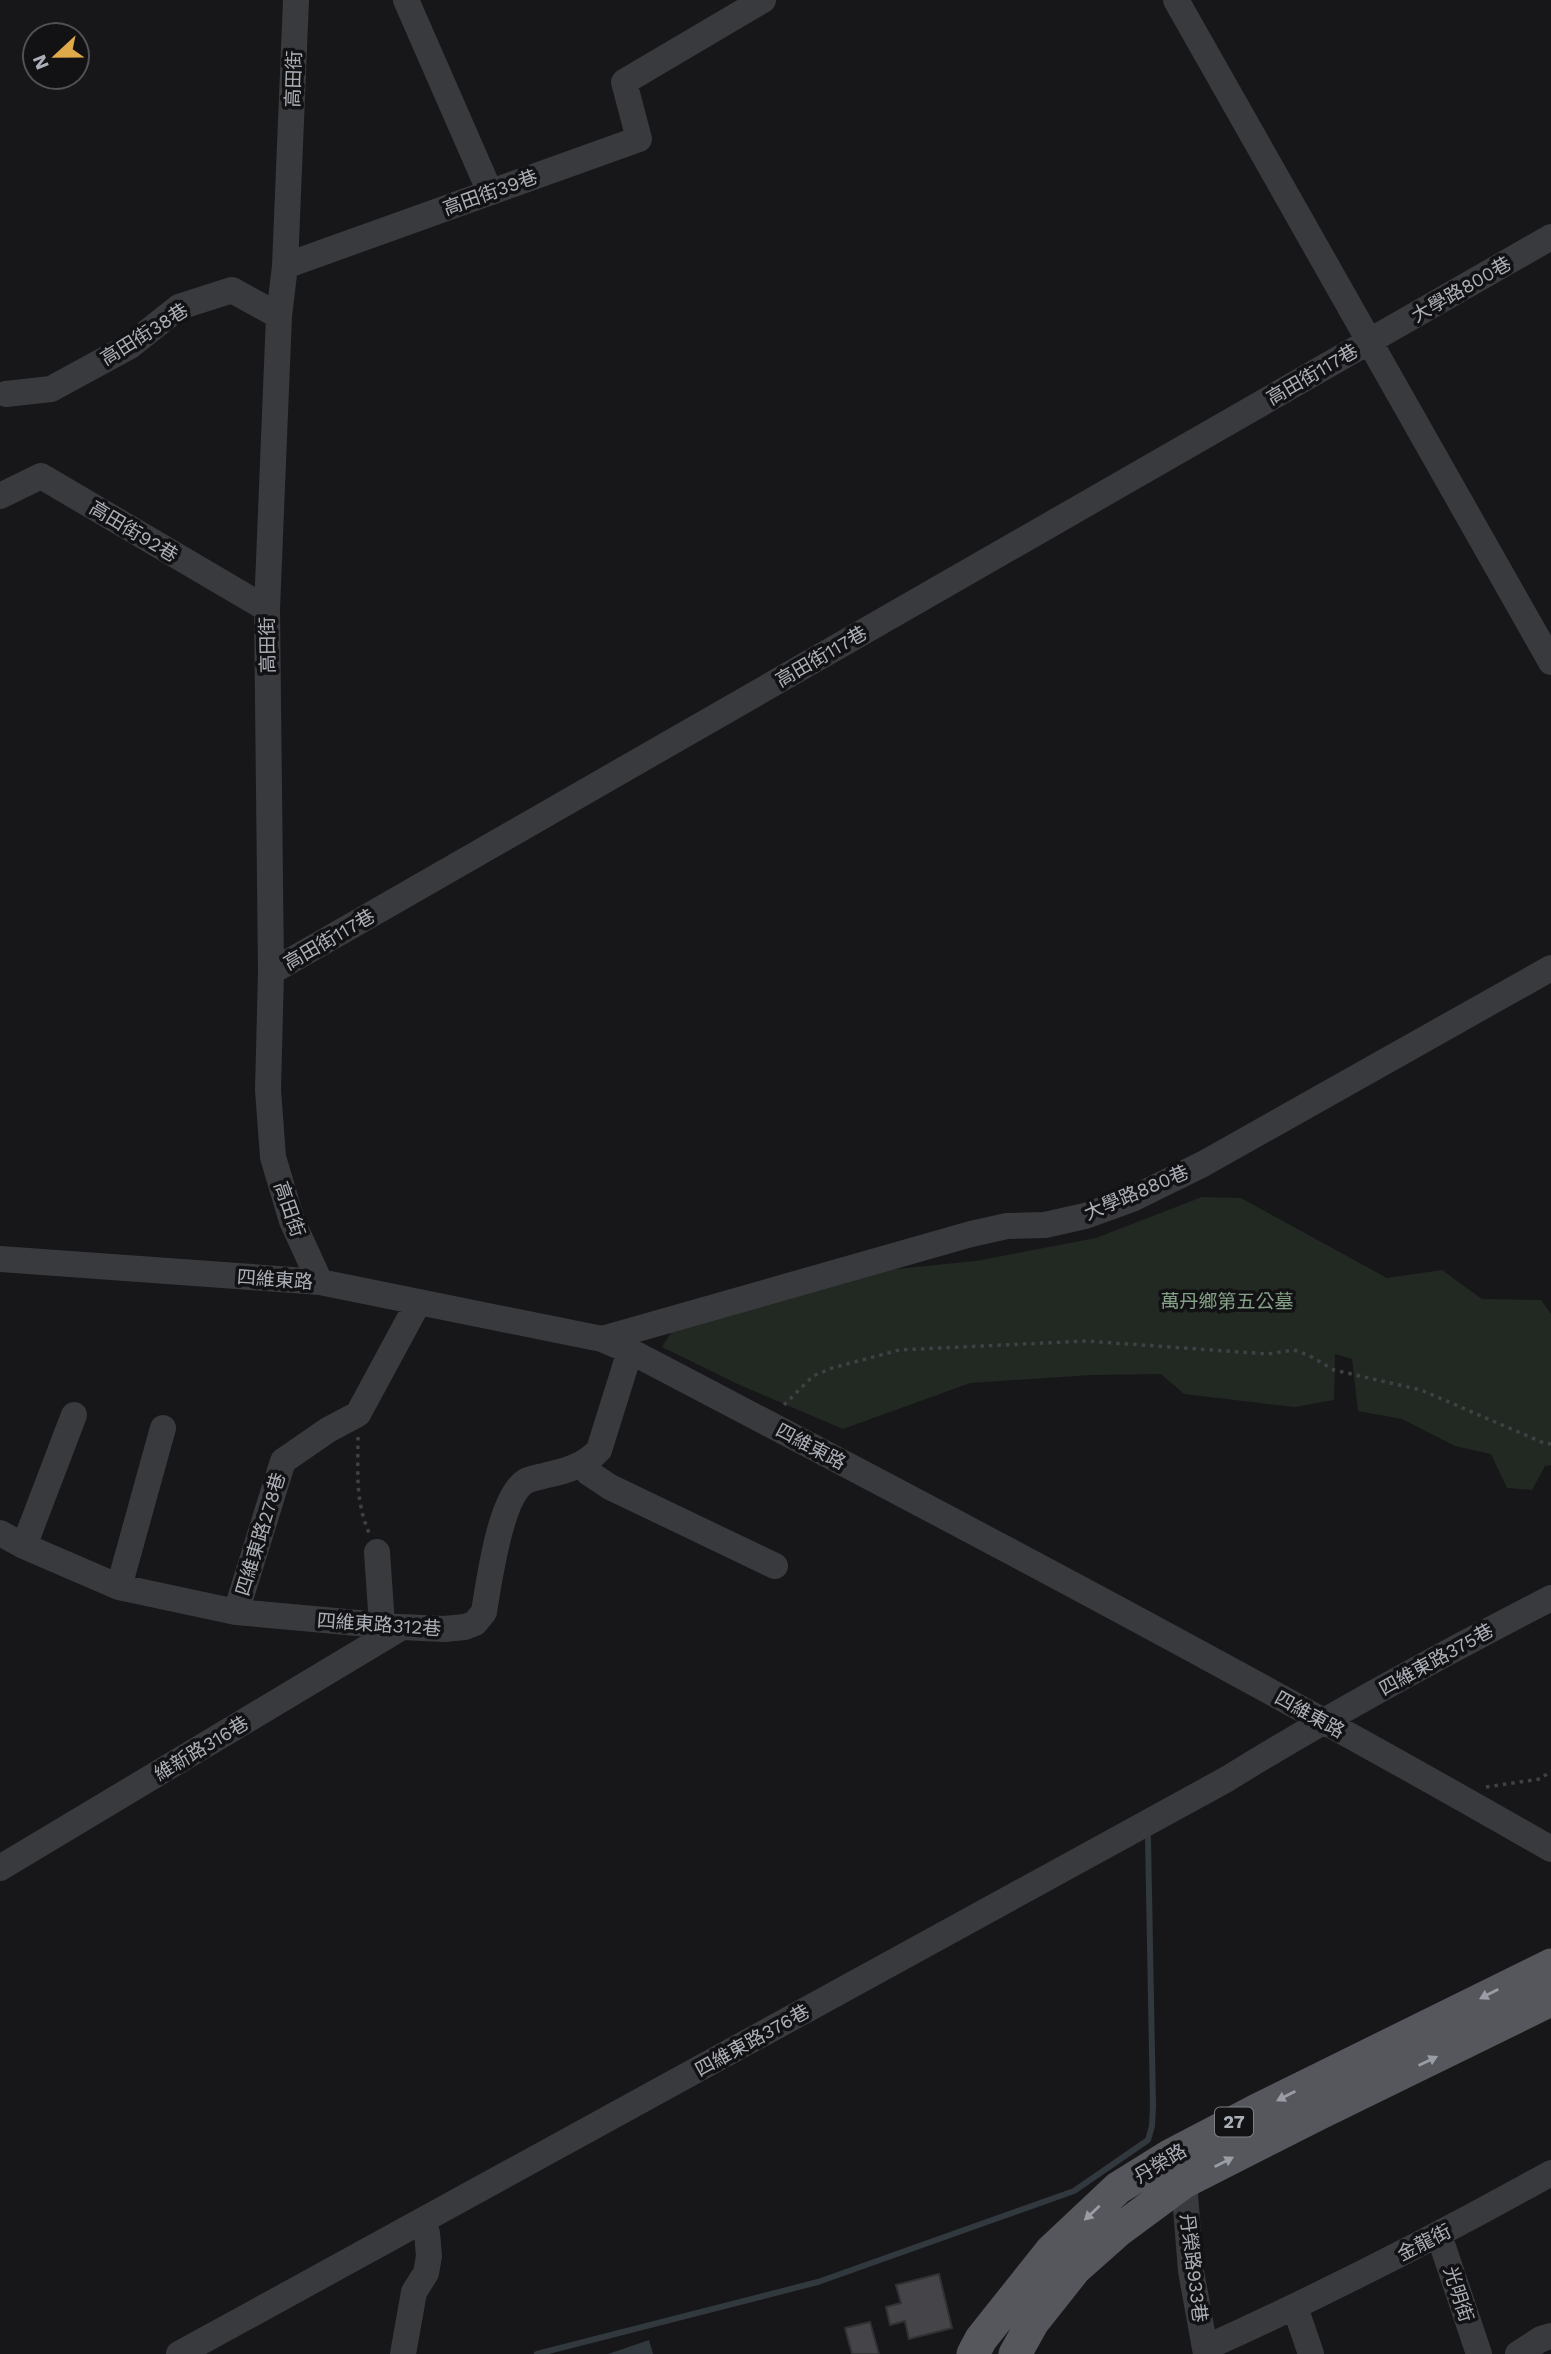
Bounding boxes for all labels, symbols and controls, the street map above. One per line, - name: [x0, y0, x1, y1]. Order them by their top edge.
- north arrow: [21, 21, 91, 91]
- street label: 高田街: [281, 50, 306, 108]
- text: N: [27, 51, 54, 73]
- street label: 高田街39巷: [440, 165, 541, 220]
- street label: 大學路800巷: [1407, 252, 1515, 327]
- street label: 高田街38巷: [96, 298, 192, 370]
- street label: 高田街117巷: [1263, 339, 1362, 410]
- street label: 高田街92巷: [85, 496, 182, 567]
- street label: 高田街: [256, 616, 279, 674]
- street label: 高田街117巷: [772, 621, 871, 692]
- street label: 高田街117巷: [280, 904, 379, 975]
- street label: 大學路880巷: [1081, 1160, 1192, 1225]
- street label: 高田街: [269, 1178, 310, 1240]
- street label: 四維東路: [236, 1265, 314, 1294]
- park label: 萬丹鄉第五公墓: [1160, 1290, 1294, 1313]
- street label: 四維東路: [772, 1418, 850, 1474]
- street label: 四維東路278巷: [231, 1470, 290, 1599]
- street label: 四維東路312巷: [316, 1609, 442, 1640]
- street label: 四維東路375巷: [1375, 1619, 1497, 1700]
- street label: 四維東路: [1271, 1686, 1349, 1743]
- street label: 維新路316巷: [150, 1711, 253, 1786]
- one-way arrow: [1479, 1988, 1499, 1999]
- street label: 四維東路376巷: [691, 2000, 813, 2081]
- one-way arrow: [1418, 2055, 1438, 2067]
- one-way arrow: [1276, 2090, 1296, 2101]
- road number: 27: [1215, 2108, 1253, 2136]
- street label: 丹榮路: [1130, 2139, 1191, 2188]
- one-way arrow: [1214, 2156, 1234, 2167]
- one-way arrow: [1084, 2204, 1101, 2220]
- street label: 丹榮路933巷: [1175, 2212, 1212, 2324]
- street label: 金龍街: [1394, 2219, 1455, 2266]
- street label: 光明街: [1439, 2263, 1478, 2325]

